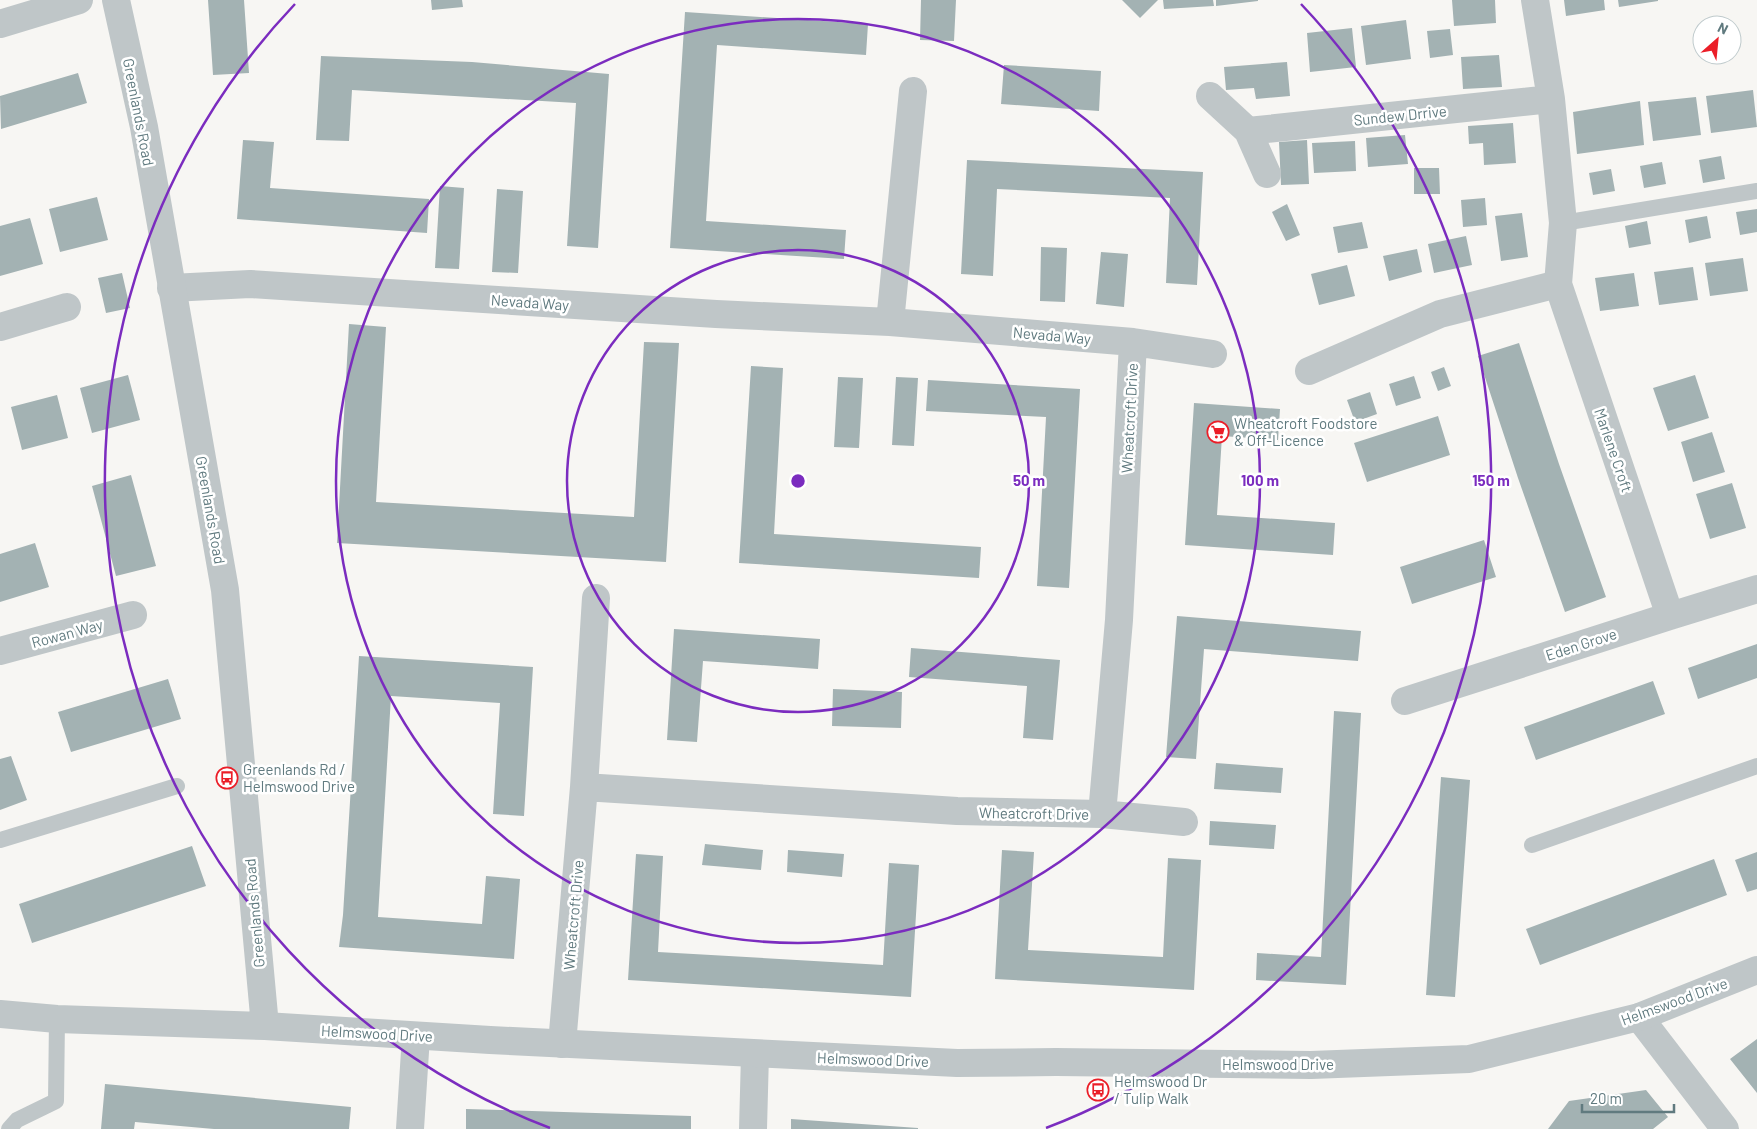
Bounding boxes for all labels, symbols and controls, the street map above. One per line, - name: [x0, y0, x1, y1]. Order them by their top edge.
- north arrow: [1692, 15, 1742, 65]
- text: N: [1715, 18, 1731, 38]
- street label: Greenlands Road: [120, 57, 158, 167]
- street label: Sundew Drrive: [1353, 101, 1447, 129]
- street label: Nevada Way: [490, 290, 570, 314]
- street label: Nevada Way: [1012, 323, 1092, 347]
- street label: Wheatcroft Drive: [1117, 362, 1141, 474]
- street label: Marlene Croft: [1591, 406, 1637, 494]
- place label: Wheatcroft Foodstore & Off-Licence: [1234, 414, 1377, 449]
- supermarket icon: Wheatcroft Foodstore & Off-Licence: [1206, 420, 1230, 444]
- street label: Greenlands Road: [193, 455, 229, 565]
- text: 50 m: [1013, 471, 1045, 489]
- text: 100 m: [1241, 471, 1279, 489]
- text: 150 m: [1472, 471, 1510, 489]
- centre of rings: [789, 472, 807, 490]
- street label: Rowan Way: [29, 615, 105, 651]
- street label: Eden Grove: [1543, 624, 1619, 664]
- place label: Greenlands Rd / Helmswood Drive: [243, 760, 355, 795]
- bus stop icon: Greenlands Rd / Helmswood Drive: [215, 766, 239, 790]
- street label: Wheatcroft Drive: [979, 803, 1089, 823]
- street label: Greenlands Road: [240, 858, 268, 968]
- street label: Wheatcroft Drive: [559, 859, 587, 971]
- street label: Helmswood Drive: [1618, 973, 1730, 1029]
- street label: Helmswood Drive: [321, 1021, 433, 1045]
- street label: Helmswood Drive: [817, 1048, 929, 1070]
- street label: Helmswood Drive: [1222, 1055, 1334, 1073]
- place label: Helmswood Dr / Tulip Walk: [1114, 1072, 1208, 1107]
- bus stop icon: Helmswood Dr / Tulip Walk: [1086, 1078, 1110, 1102]
- scale bar: [1582, 1082, 1674, 1114]
- text: 20 m: [1590, 1089, 1622, 1107]

